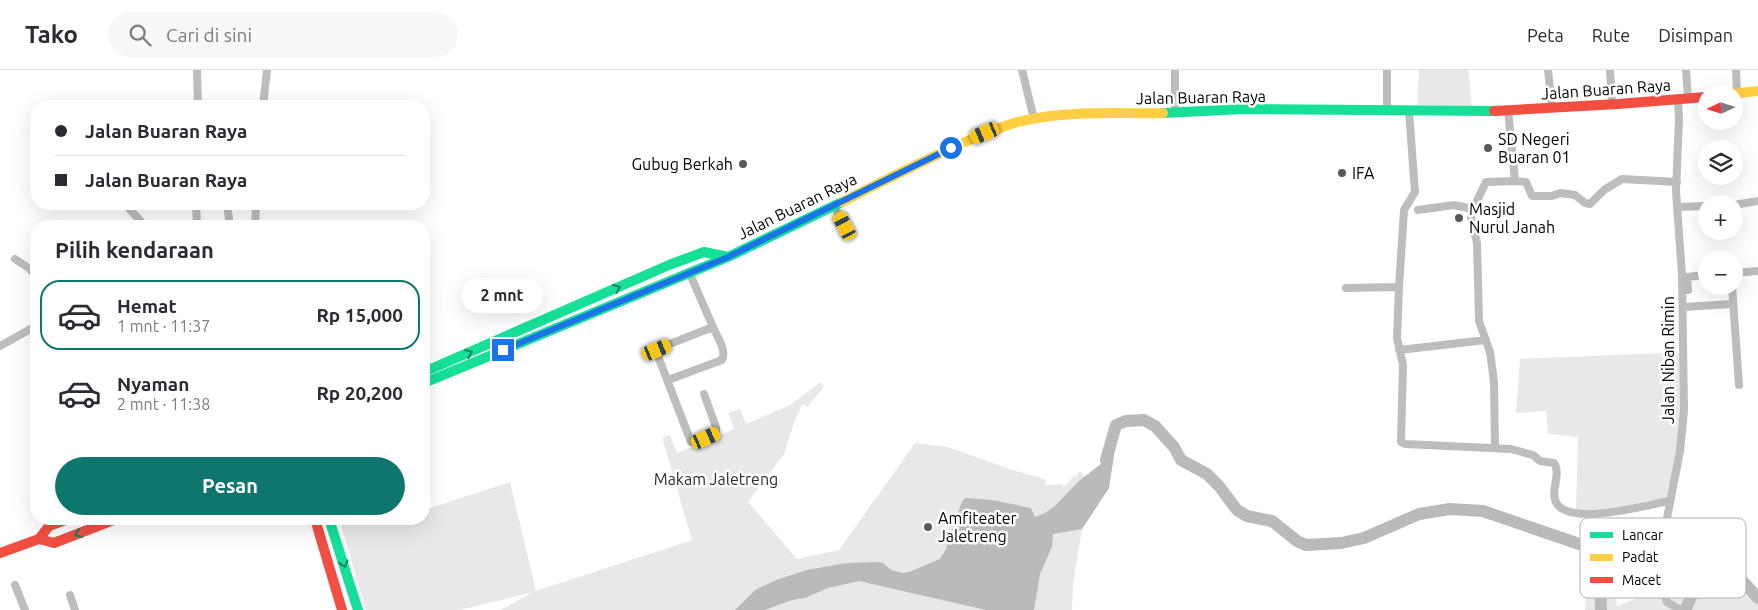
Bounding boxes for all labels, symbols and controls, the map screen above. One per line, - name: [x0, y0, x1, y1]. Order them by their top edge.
- search box: [108, 12, 458, 57]
- text: Tako: [25, 21, 78, 48]
- icon: search: [126, 21, 154, 49]
- text: Cari di sini: [166, 24, 252, 46]
- text: Peta: [1527, 25, 1564, 45]
- text: Rute: [1592, 25, 1630, 45]
- text: Disimpan: [1658, 25, 1733, 45]
- street label: Jalan Buaran Raya: [1541, 75, 1671, 103]
- north arrow: [1698, 85, 1742, 130]
- map controls: [1698, 85, 1743, 295]
- street label: Jalan Buaran Raya: [1136, 87, 1266, 107]
- text: Jalan Buaran Raya: [85, 120, 247, 142]
- car: [968, 120, 1001, 146]
- place label: SD Negeri Buaran 01: [1498, 130, 1571, 166]
- route start: [940, 137, 962, 159]
- button: layers: [1698, 140, 1743, 185]
- marker: SD Negeri Buaran 01: [1482, 142, 1494, 154]
- place label: Gubug Berkah: [631, 155, 733, 173]
- marker: Gubug Berkah: [737, 158, 749, 170]
- place label: IFA: [1352, 164, 1375, 182]
- marker: IFA: [1336, 167, 1348, 179]
- text: Jalan Buaran Raya: [85, 169, 247, 191]
- street label: Jalan Buaran Raya: [735, 169, 859, 243]
- button: +: [1698, 195, 1743, 240]
- place label: Masjid Nurul Janah: [1469, 200, 1555, 236]
- car: [831, 209, 858, 243]
- marker: Masjid Nurul Janah: [1453, 212, 1465, 224]
- text: Pilih kendaraan: [55, 237, 214, 262]
- button: −: [1698, 250, 1743, 295]
- callout: 2 mnt: [462, 278, 544, 312]
- one-way arrow: [612, 283, 621, 294]
- text: 2 mnt: [481, 286, 523, 304]
- icon: car: [57, 293, 102, 338]
- text: Hemat: [117, 295, 177, 317]
- street label: Jalan Niban Rimin: [1659, 296, 1677, 424]
- text: Rp 15,000: [316, 304, 403, 326]
- text: 1 mnt · 11:37: [117, 317, 210, 335]
- car: [640, 337, 673, 363]
- route end: [492, 339, 514, 361]
- one-way arrow: [464, 349, 473, 360]
- icon: car: [57, 371, 102, 416]
- text: Nyaman: [117, 373, 189, 395]
- text: Rp 20,200: [316, 382, 403, 404]
- text: 2 mnt · 11:38: [117, 395, 210, 413]
- car: [689, 425, 722, 451]
- button: Pesan: [55, 457, 405, 515]
- park label: Makam Jaletreng: [654, 470, 778, 488]
- place label: Amfiteater Jaletreng: [938, 509, 1017, 545]
- legend: [1580, 518, 1746, 598]
- marker: Amfiteater Jaletreng: [922, 521, 934, 533]
- text: Lancar: [1622, 527, 1664, 543]
- one-way arrow: [74, 528, 83, 538]
- text: Padat: [1622, 549, 1659, 565]
- one-way arrow: [338, 560, 348, 568]
- text: Macet: [1622, 572, 1662, 588]

